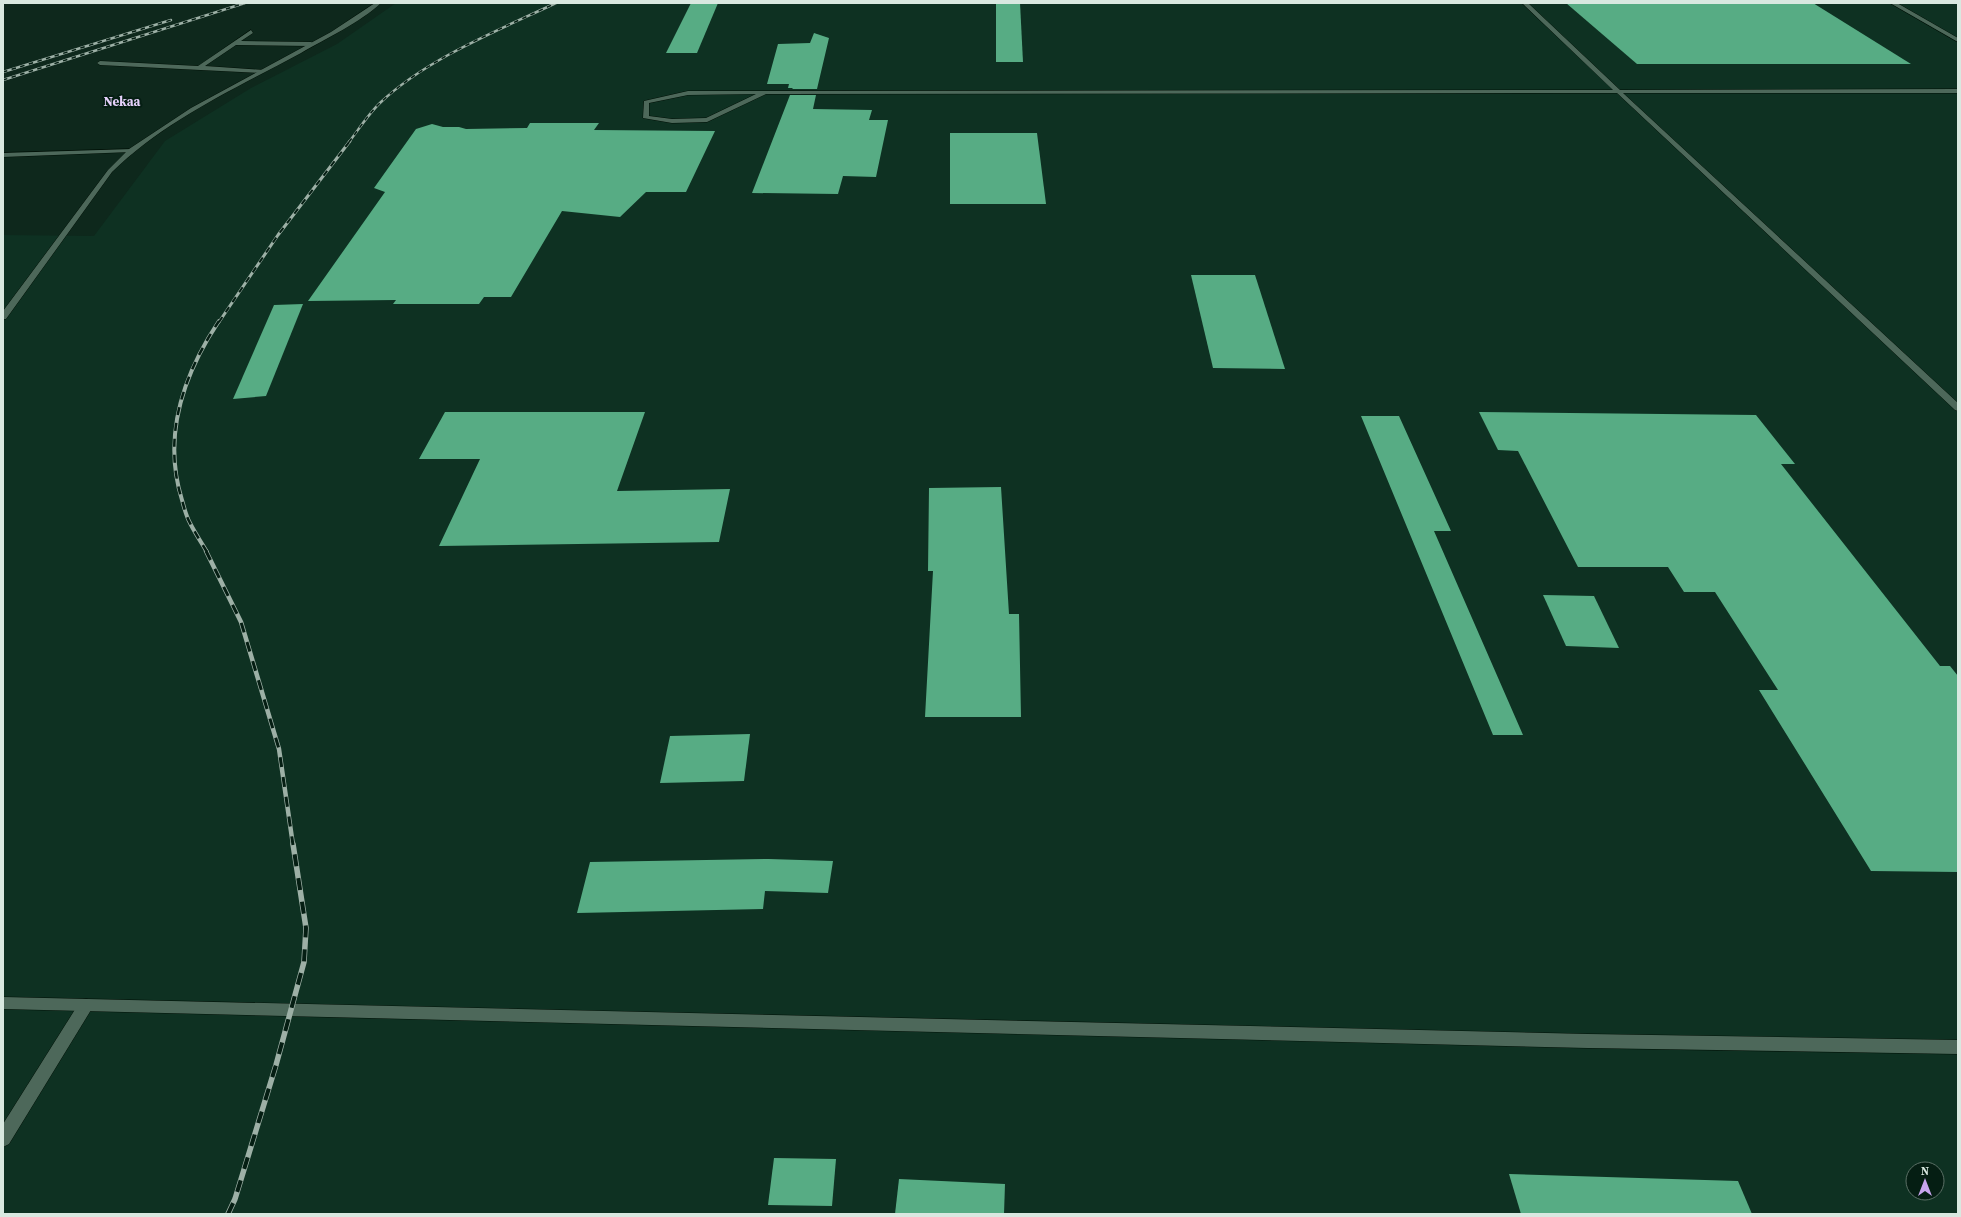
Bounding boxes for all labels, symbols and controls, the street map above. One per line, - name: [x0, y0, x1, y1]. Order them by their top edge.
- district label: Nekaa: [103, 93, 141, 110]
- north arrow: [1905, 1161, 1945, 1201]
- text: N: [1921, 1164, 1929, 1179]

